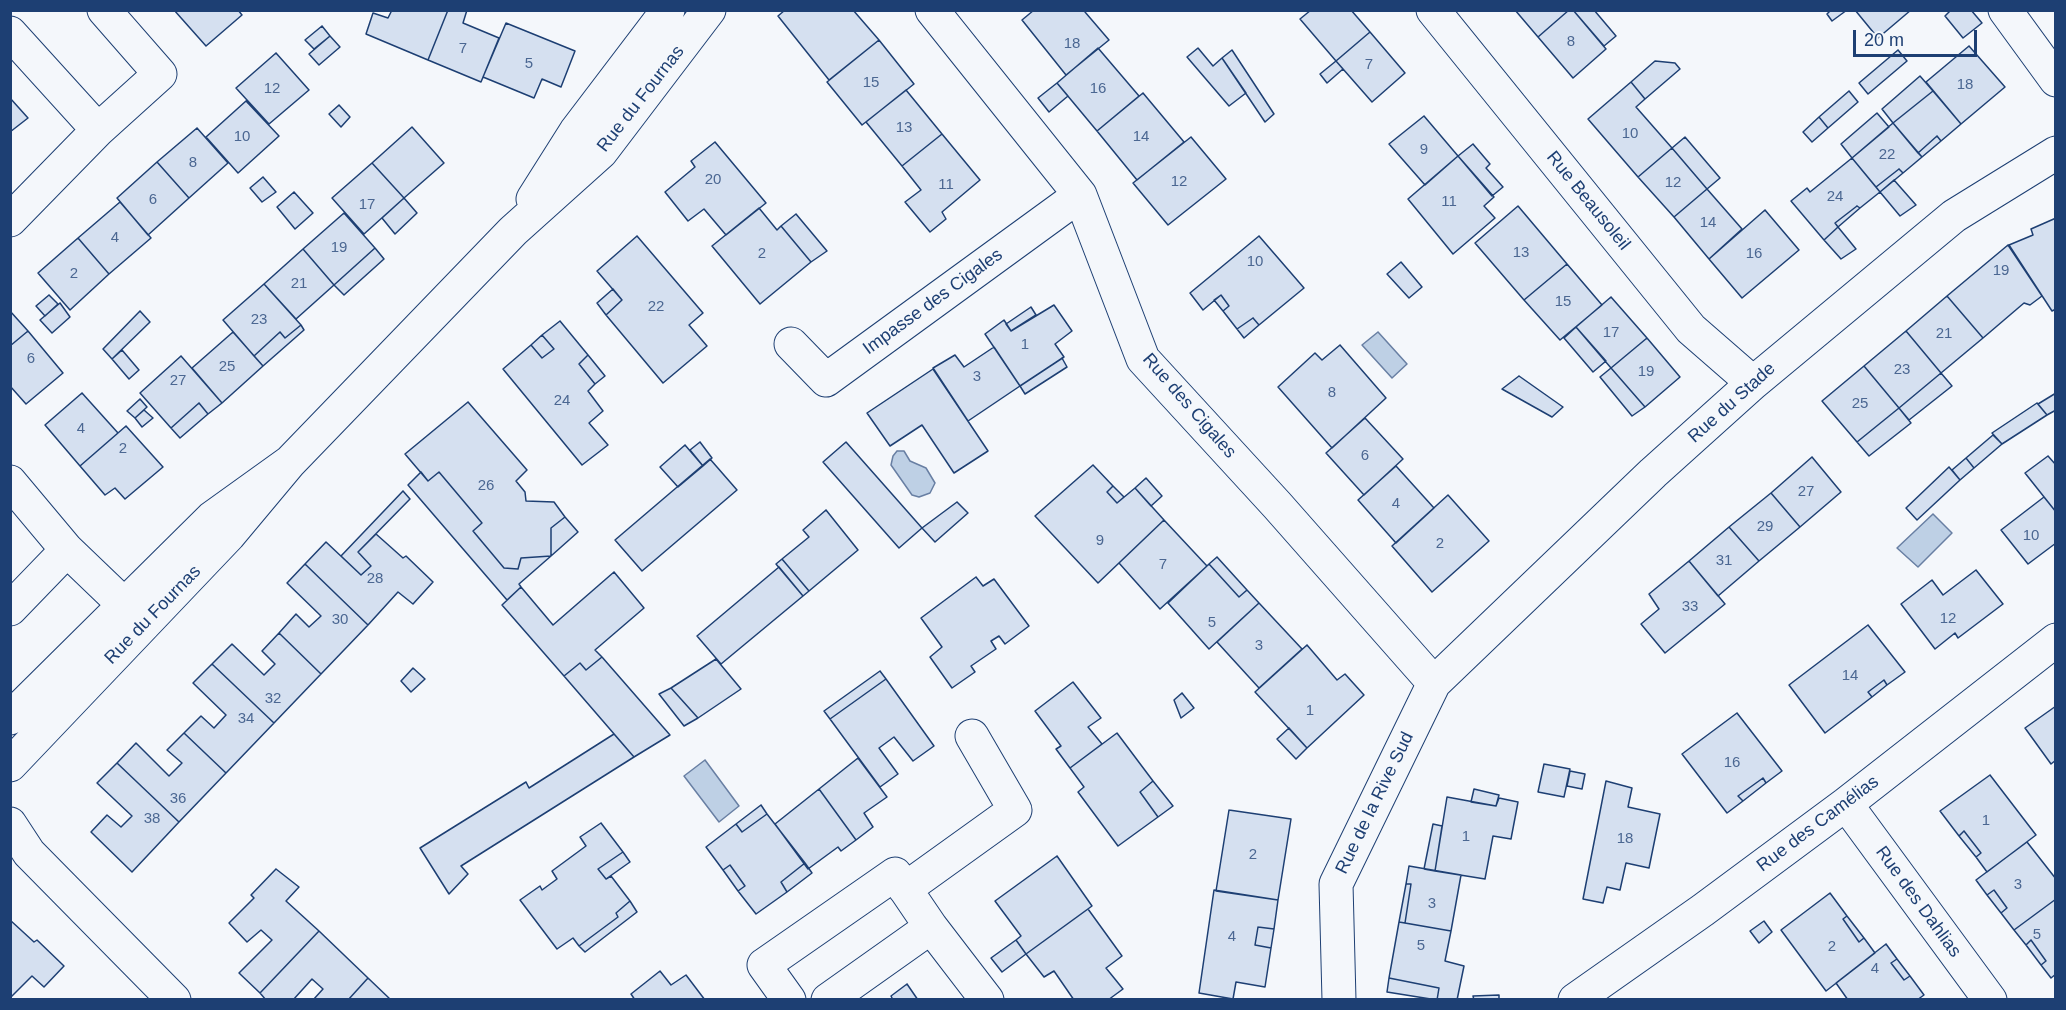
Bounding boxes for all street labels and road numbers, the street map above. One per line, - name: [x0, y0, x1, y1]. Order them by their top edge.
- street label: Rue du Fournas: [593, 41, 689, 157]
- street label: Rue Beausoleil: [1542, 147, 1634, 255]
- street label: Impasse des Cigales: [859, 244, 1007, 360]
- street label: Rue des Cigales: [1138, 349, 1240, 463]
- street label: Rue du Stade: [1684, 358, 1780, 448]
- street label: Rue du Fournas: [100, 561, 206, 669]
- street label: Rue de la Rive Sud: [1331, 729, 1419, 877]
- street label: Rue des Camélias: [1753, 771, 1883, 877]
- street label: Rue des Dahlias: [1870, 842, 1966, 962]

